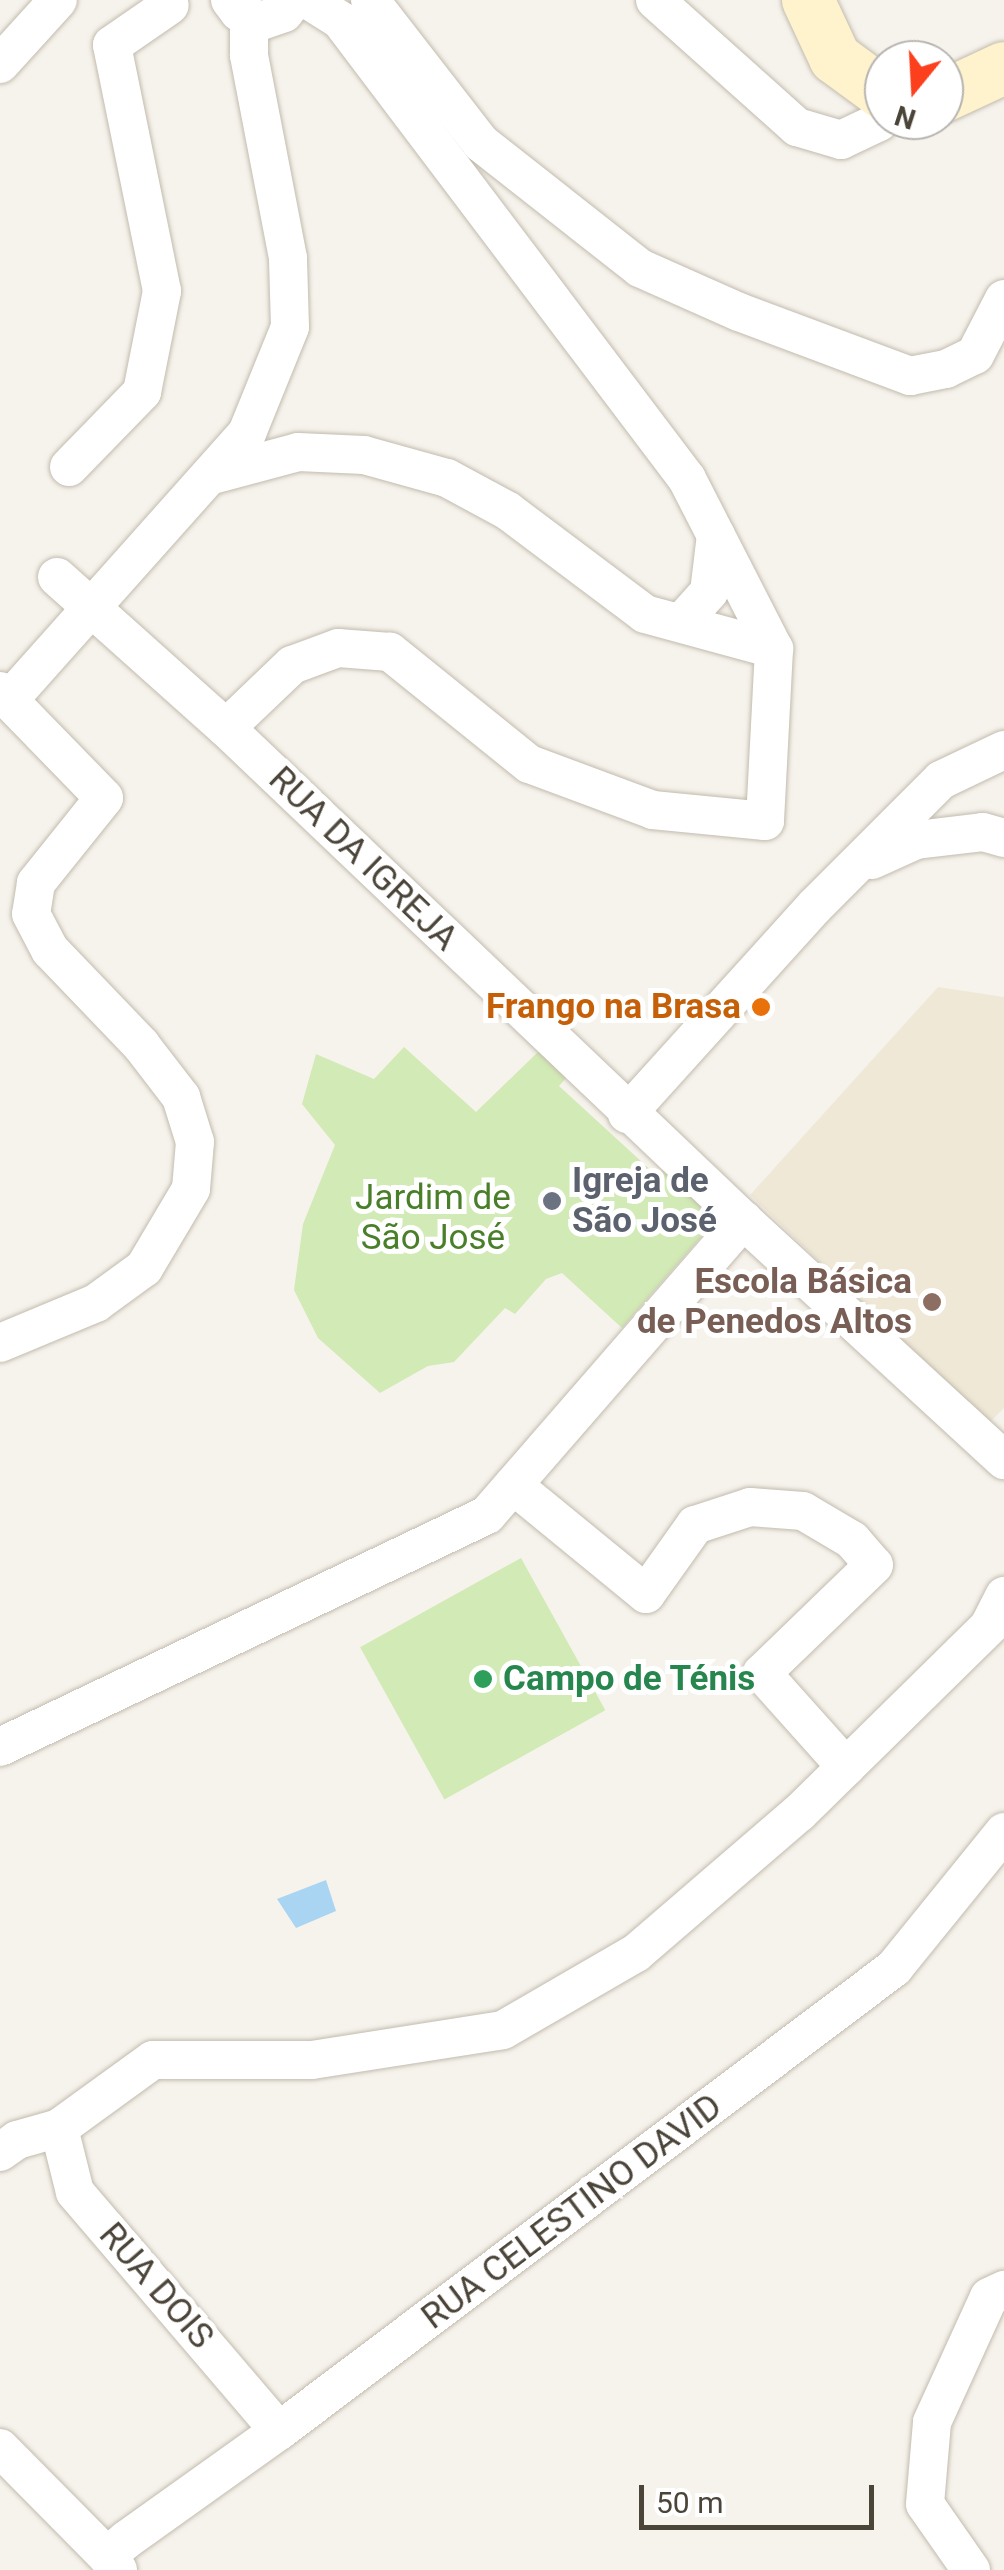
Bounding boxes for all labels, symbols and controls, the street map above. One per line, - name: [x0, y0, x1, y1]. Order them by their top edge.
- north arrow: [864, 40, 964, 140]
- text: N: [891, 98, 920, 136]
- street label: RUA DA IGREJA: [260, 758, 466, 960]
- place label: Frango na Brasa: [486, 986, 741, 1028]
- marker: Frango na Brasa: [750, 996, 772, 1018]
- place label: Igreja de São José: [572, 1160, 717, 1242]
- park label: Jardim de São José: [355, 1177, 511, 1259]
- marker: Igreja de São José: [541, 1190, 563, 1212]
- place label: Escola Básica de Penedos Altos: [637, 1261, 912, 1343]
- marker: Escola Básica de Penedos Altos: [921, 1291, 943, 1313]
- place label: Campo de Ténis: [503, 1658, 756, 1700]
- marker: Campo de Ténis: [472, 1668, 494, 1690]
- street label: RUA CELESTINO DAVID: [414, 2086, 730, 2338]
- street label: RUA DOIS: [90, 2215, 222, 2357]
- scale bar: [644, 2465, 879, 2527]
- text: 50 m: [656, 2485, 723, 2520]

